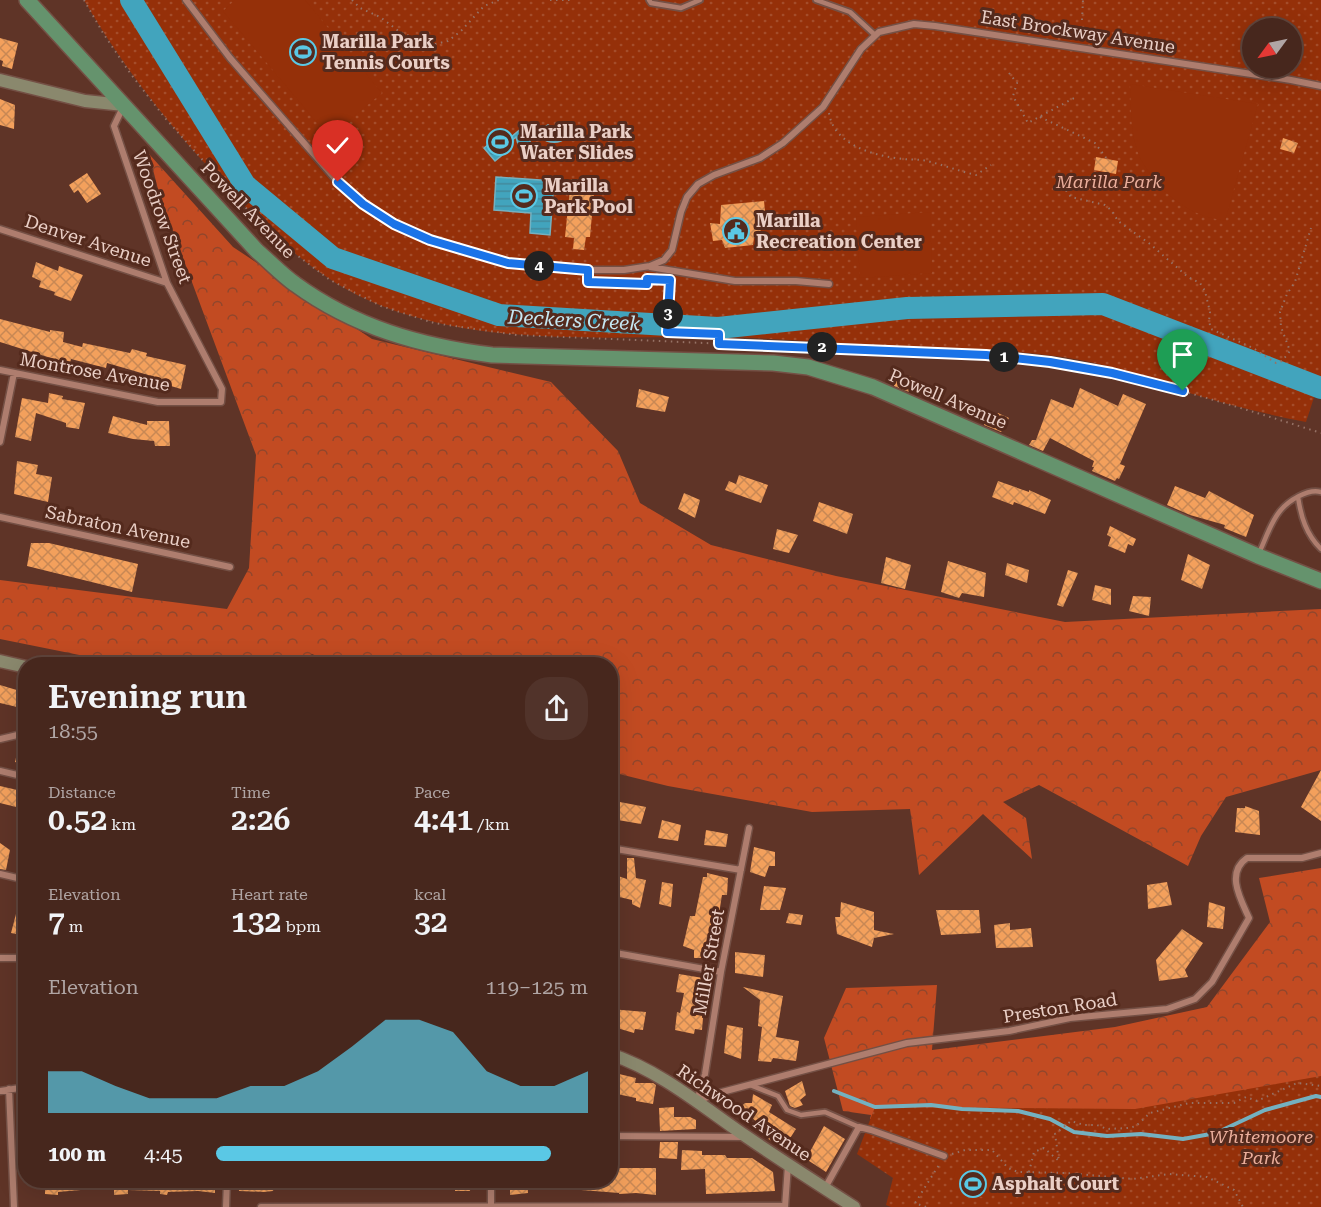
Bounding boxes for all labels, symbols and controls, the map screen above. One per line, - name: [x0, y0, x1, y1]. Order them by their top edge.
- street label: East Brockway Avenue: [979, 6, 1177, 57]
- north arrow: [1242, 18, 1302, 78]
- map controls: [1242, 18, 1302, 78]
- place label: Marilla Park Tennis Courts: [322, 31, 450, 73]
- sports icon: Marilla Park Tennis Courts: [288, 37, 318, 67]
- pin: [312, 120, 363, 182]
- place label: Marilla Park Water Slides: [520, 121, 634, 163]
- sports icon: Marilla Park Water Slides: [485, 127, 515, 157]
- icon: check: [321, 129, 354, 162]
- street label: Woodrow Street: [129, 147, 196, 287]
- street label: Powell Avenue: [197, 157, 300, 262]
- park label: Marilla Park: [1055, 171, 1162, 192]
- place label: Marilla Park Pool: [544, 175, 633, 217]
- sports icon: Marilla Park Pool: [509, 181, 539, 211]
- street label: Denver Avenue: [22, 210, 154, 271]
- place label: Marilla Recreation Center: [756, 210, 922, 252]
- public building icon: Marilla Recreation Center: [721, 216, 751, 246]
- pin: 4: [524, 251, 554, 281]
- text: 4: [535, 256, 543, 275]
- pin: 3: [653, 299, 683, 329]
- text: 3: [664, 304, 672, 323]
- water label: Deckers Creek: [506, 305, 641, 335]
- pin: [1157, 329, 1208, 391]
- pin: 2: [807, 332, 837, 362]
- text: 2: [818, 337, 826, 356]
- icon: arrive: [1166, 338, 1199, 371]
- pin: 1: [989, 342, 1019, 372]
- text: 1: [1000, 347, 1008, 366]
- street label: Montrose Avenue: [18, 348, 172, 395]
- street label: Powell Avenue: [886, 364, 1011, 433]
- street label: Sabraton Avenue: [44, 501, 193, 552]
- text: Evening run: [48, 677, 247, 716]
- button: share: [525, 677, 588, 740]
- text: 18:55: [48, 719, 98, 743]
- text: Distance: [48, 783, 116, 802]
- text: Time: [231, 783, 270, 802]
- text: Pace: [414, 783, 450, 802]
- text: 0.52: [48, 802, 107, 837]
- text: 2:26: [231, 802, 290, 837]
- text: 4:41: [414, 802, 473, 837]
- text: km: [107, 815, 136, 834]
- text: /km: [473, 815, 510, 834]
- text: Elevation: [48, 885, 121, 904]
- text: Heart rate: [231, 885, 308, 904]
- text: kcal: [414, 885, 446, 904]
- text: 7: [48, 904, 65, 939]
- text: 132: [231, 904, 281, 939]
- text: 32: [414, 904, 448, 939]
- street label: Miller Street: [689, 907, 728, 1017]
- text: m: [65, 917, 83, 936]
- text: bpm: [281, 917, 321, 936]
- text: Elevation: [48, 975, 139, 999]
- text: 119–125 m: [485, 975, 588, 999]
- street label: Preston Road: [1001, 988, 1119, 1027]
- street label: Richwood Avenue: [673, 1060, 815, 1165]
- park label: Whitemoore Park: [1209, 1126, 1313, 1168]
- text: 100 m: [48, 1142, 106, 1166]
- text: 4:45: [144, 1142, 183, 1166]
- sports icon: Asphalt Court: [958, 1169, 988, 1199]
- place label: Asphalt Court: [992, 1173, 1119, 1194]

